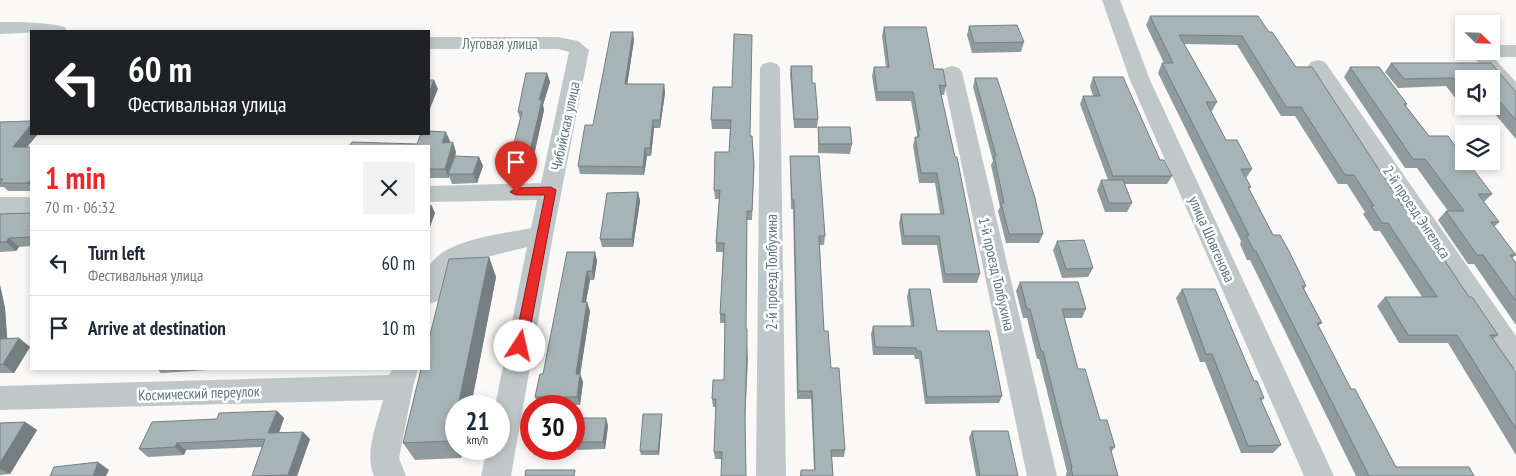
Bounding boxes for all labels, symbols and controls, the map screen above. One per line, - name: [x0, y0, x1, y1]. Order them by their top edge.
- north arrow: [1455, 15, 1500, 60]
- map controls: [1455, 15, 1500, 170]
- street label: Луговая улица: [461, 34, 538, 53]
- text: 60 m: [128, 46, 192, 92]
- icon: left: [45, 50, 110, 115]
- button: sound: [1455, 70, 1500, 115]
- street label: Чибийская улица: [546, 80, 584, 172]
- text: Фестивальная улица: [128, 90, 287, 118]
- button: layers: [1455, 125, 1500, 170]
- pin: [495, 141, 537, 192]
- icon: arrive: [502, 148, 530, 176]
- text: 1 min: [45, 158, 106, 197]
- button: close: [363, 162, 415, 214]
- street label: 2-й проезд Энгельса: [1379, 162, 1455, 262]
- street label: улица Шовгенова: [1185, 193, 1239, 285]
- text: 70 m · 06:32: [45, 197, 116, 217]
- street label: 2-й проезд Толбухина: [762, 214, 781, 330]
- street label: 1-й проезд Толбухина: [975, 215, 1019, 333]
- text: Turn left: [88, 241, 145, 265]
- icon: left: [45, 249, 73, 277]
- text: 60 m: [382, 251, 415, 275]
- text: Фестивальная улица: [88, 265, 203, 285]
- icon: arrive: [45, 314, 73, 342]
- text: Arrive at destination: [88, 316, 226, 340]
- text: 10 m: [382, 316, 415, 340]
- position arrow: [493, 319, 545, 371]
- street label: Космический переулок: [138, 381, 260, 405]
- speed limit sign: 30: [520, 395, 585, 460]
- text: 21: [466, 405, 489, 437]
- text: km/h: [467, 432, 488, 447]

